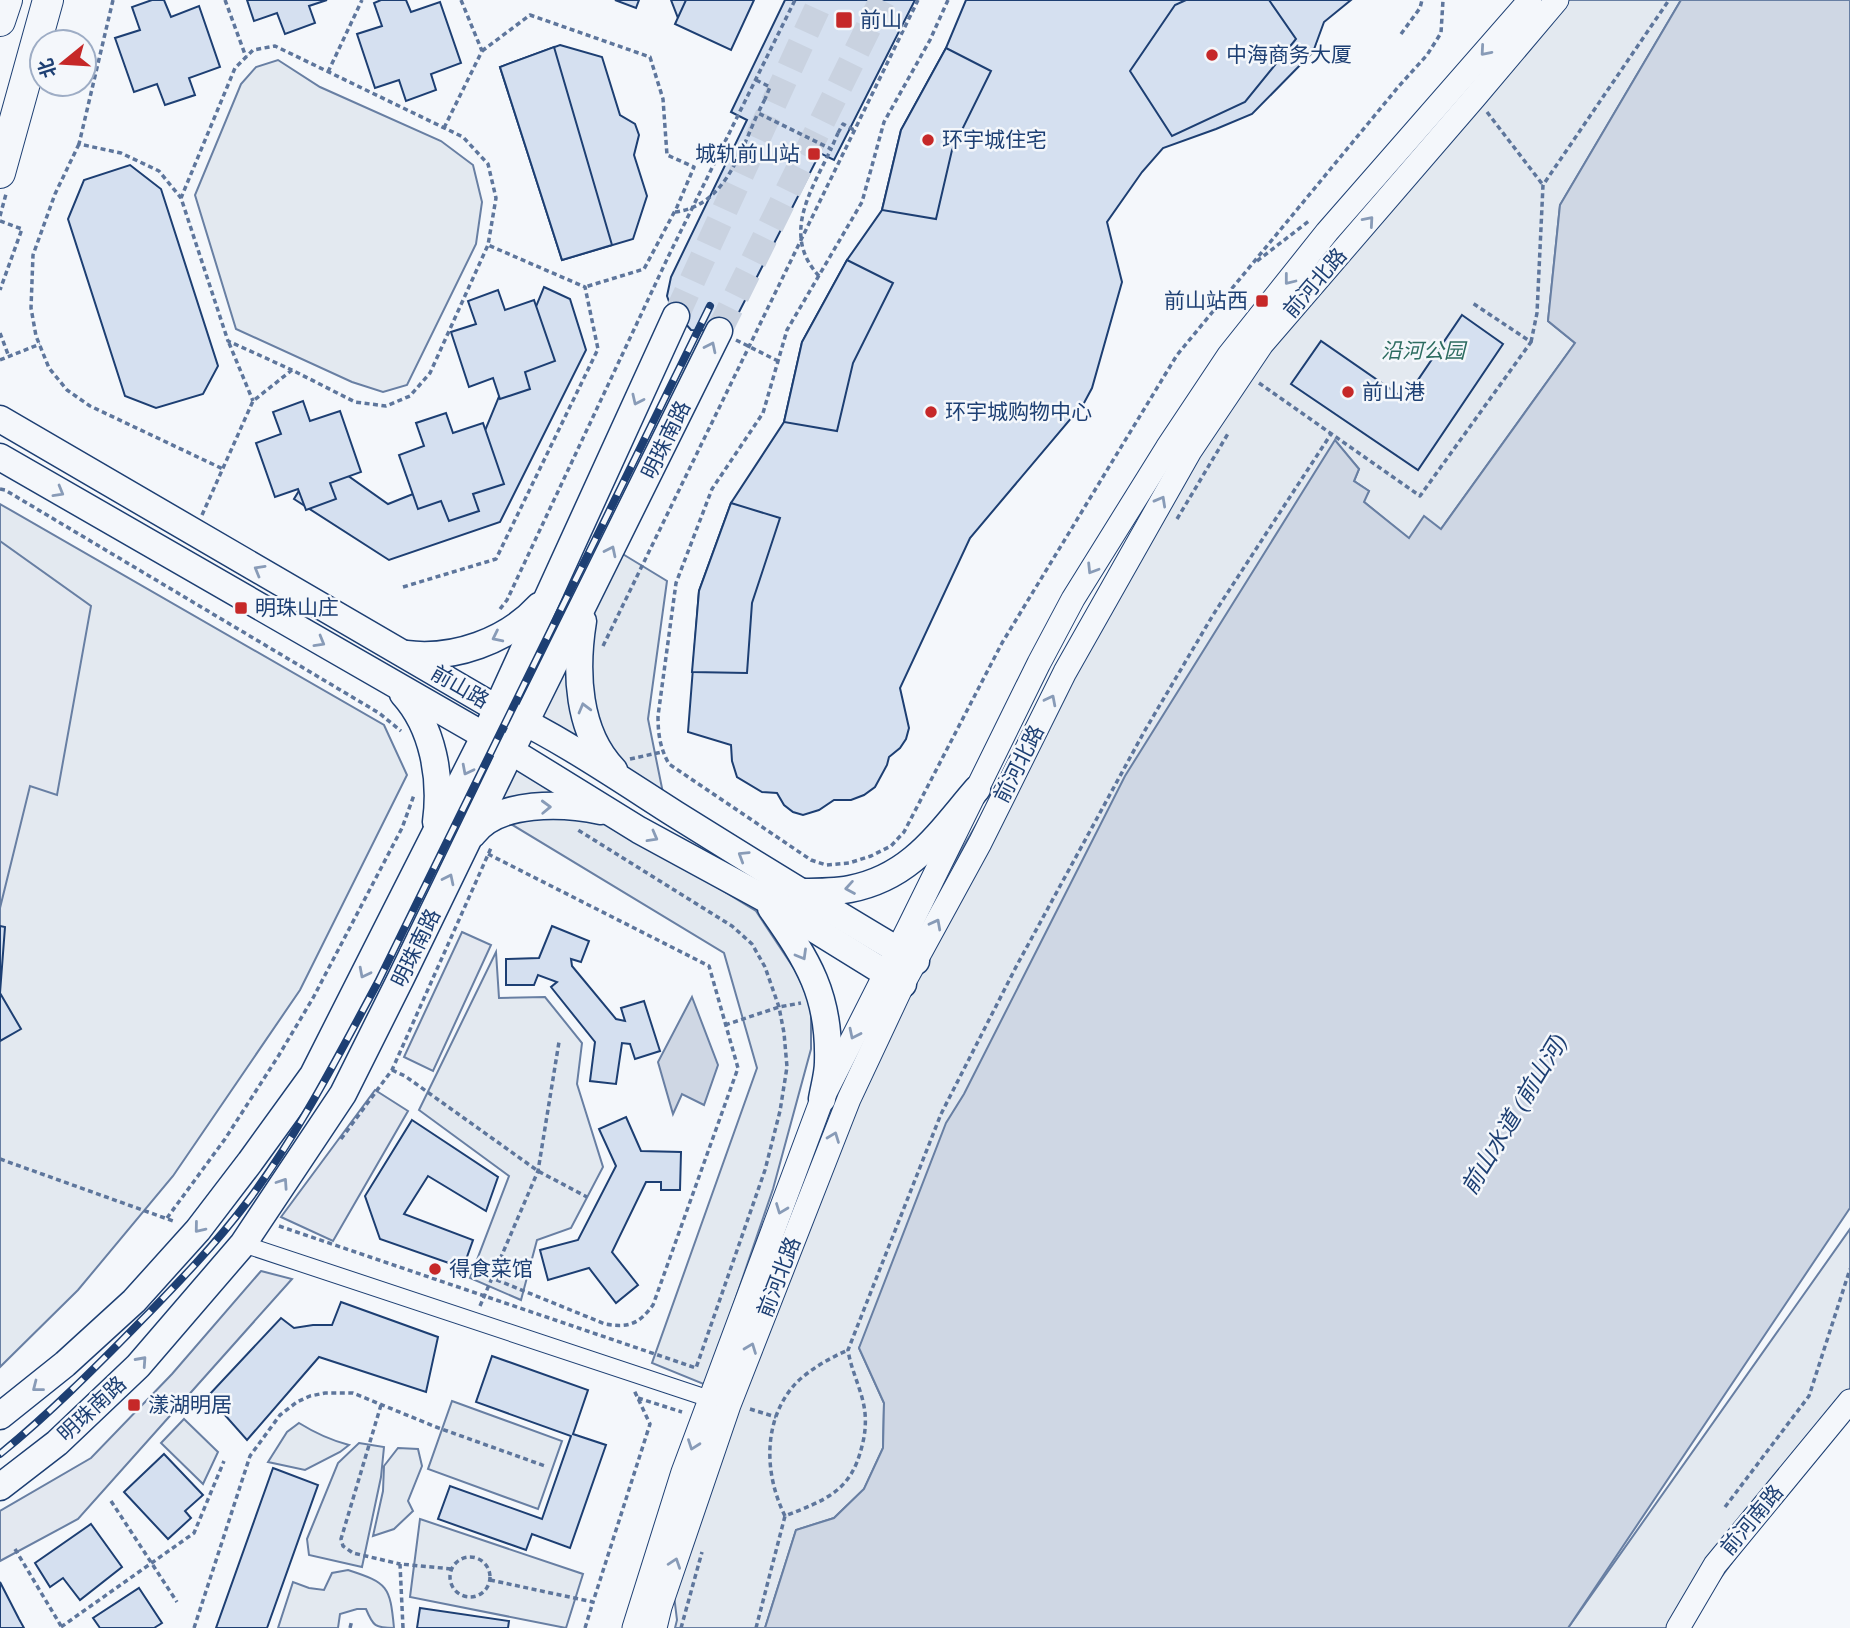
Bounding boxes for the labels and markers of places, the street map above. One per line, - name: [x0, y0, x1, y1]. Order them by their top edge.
- place label: 前山: [860, 5, 902, 33]
- marker: 前山: [834, 10, 854, 30]
- place label: 中海商务大厦: [1226, 40, 1352, 68]
- marker: 中海商务大厦: [1204, 47, 1220, 63]
- place label: 环宇城住宅: [942, 125, 1047, 153]
- marker: 环宇城住宅: [920, 132, 936, 148]
- place label: 城轨前山站: [695, 139, 800, 167]
- marker: 城轨前山站: [806, 146, 822, 162]
- place label: 前山站西: [1164, 286, 1248, 314]
- marker: 前山站西: [1254, 293, 1270, 309]
- place label: 前山港: [1362, 377, 1425, 405]
- marker: 前山港: [1340, 384, 1356, 400]
- place label: 环宇城购物中心: [945, 397, 1092, 425]
- marker: 环宇城购物中心: [923, 404, 939, 420]
- place label: 明珠山庄: [255, 593, 339, 621]
- marker: 明珠山庄: [233, 600, 249, 616]
- place label: 得食菜馆: [449, 1254, 533, 1282]
- marker: 得食菜馆: [427, 1261, 443, 1277]
- place label: 漾湖明居: [148, 1390, 232, 1418]
- marker: 漾湖明居: [126, 1397, 142, 1413]

